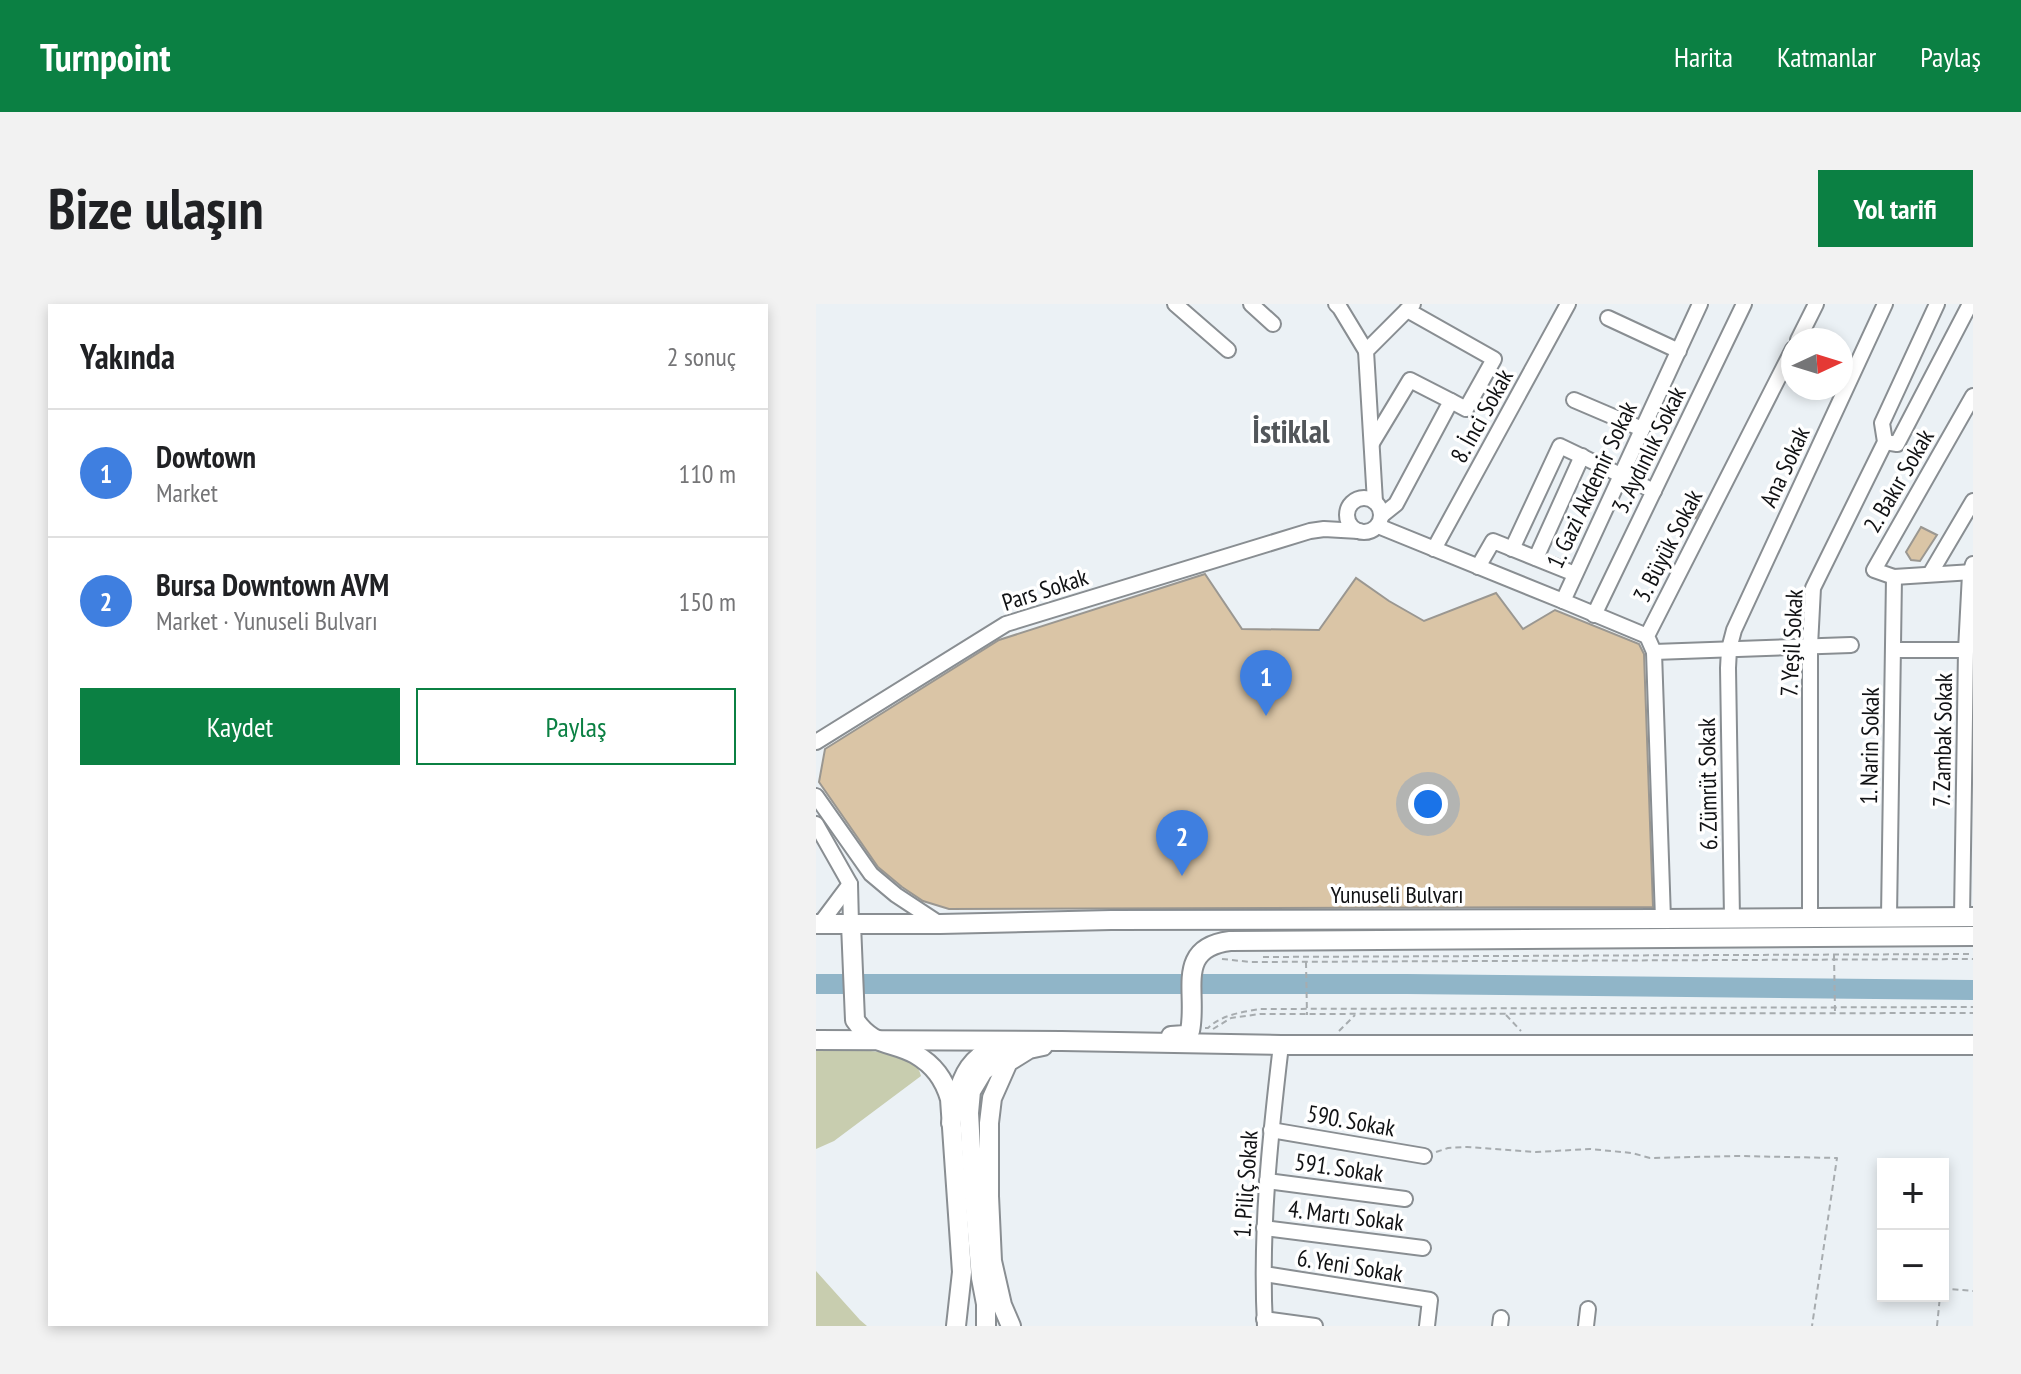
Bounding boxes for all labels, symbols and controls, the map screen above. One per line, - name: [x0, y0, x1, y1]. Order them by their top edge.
- text: Turnpoint: [40, 32, 170, 81]
- text: Harita: [1674, 38, 1733, 75]
- text: Katmanlar: [1777, 38, 1876, 75]
- text: Paylaş: [1920, 38, 1981, 75]
- button: Yol tarifi: [1818, 170, 1973, 247]
- text: Bize ulaşın: [48, 172, 264, 244]
- north arrow: [1781, 328, 1853, 400]
- text: Yakında: [80, 334, 175, 378]
- text: 2 sonuç: [667, 340, 736, 373]
- street label: 8. İnci Sokak: [1443, 363, 1520, 468]
- street label: 3. Aydınlık Sokak: [1605, 381, 1693, 518]
- street label: 1. Gazi Akdemir Sokak: [1539, 396, 1644, 573]
- district label: İstiklal: [1252, 410, 1330, 452]
- street label: Ana Sokak: [1752, 421, 1817, 512]
- street label: 2. Bakır Sokak: [1857, 423, 1941, 538]
- text: Dowtown: [156, 437, 256, 476]
- text: 1: [100, 457, 112, 490]
- text: 110 m: [678, 457, 736, 490]
- text: Market: [156, 476, 218, 509]
- street label: 3. Büyük Sokak: [1626, 484, 1709, 607]
- street label: Pars Sokak: [998, 561, 1092, 618]
- text: Bursa Downtown AVM: [156, 565, 389, 604]
- text: 2: [100, 585, 112, 618]
- text: 150 m: [678, 585, 736, 618]
- street label: 7. Yeşil Sokak: [1773, 588, 1810, 698]
- text: Market · Yunuseli Bulvarı: [156, 604, 378, 637]
- pin: 1: [1240, 650, 1292, 716]
- street label: 7. Zambak Sokak: [1926, 672, 1959, 807]
- street label: 1. Narin Sokak: [1853, 686, 1886, 805]
- button: Kaydet: [80, 688, 400, 765]
- button: Paylaş: [416, 688, 736, 765]
- street label: 6. Zümrüt Sokak: [1691, 717, 1724, 850]
- your location: [1408, 784, 1448, 824]
- pin: 2: [1156, 810, 1208, 876]
- street label: Yunuseli Bulvarı: [1331, 879, 1463, 910]
- street label: 590. Sokak: [1305, 1098, 1398, 1144]
- street label: 1. Piliç Sokak: [1226, 1129, 1265, 1239]
- street label: 591. Sokak: [1293, 1146, 1386, 1189]
- map controls: [1877, 1158, 1949, 1302]
- button: +: [1877, 1158, 1949, 1230]
- street label: 4. Martı Sokak: [1286, 1193, 1406, 1238]
- button: −: [1877, 1230, 1949, 1302]
- street label: 6. Yeni Sokak: [1295, 1242, 1406, 1289]

